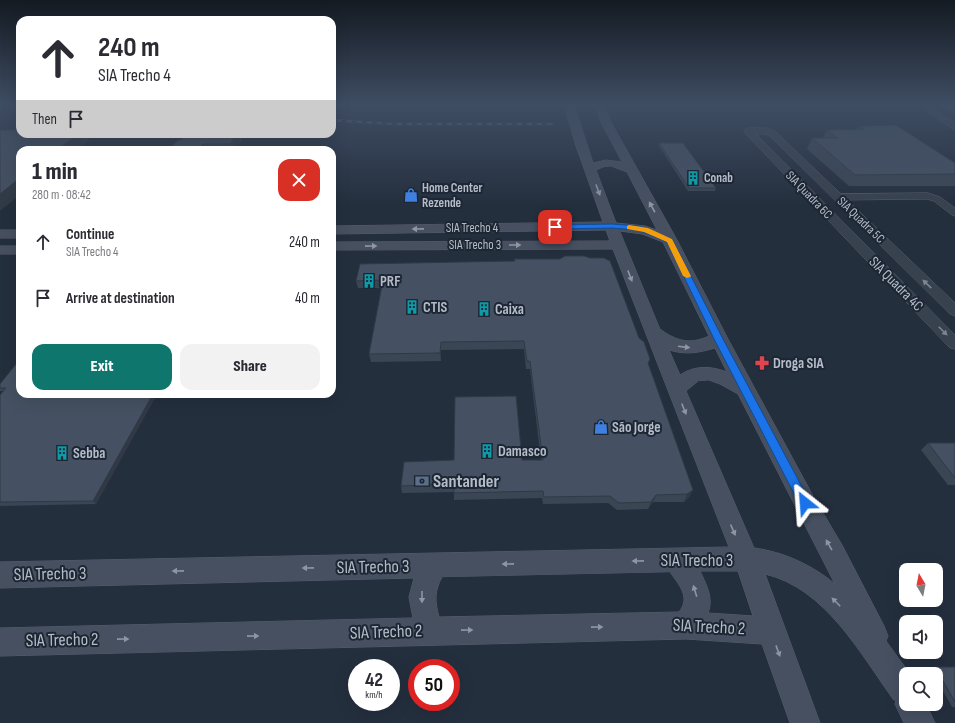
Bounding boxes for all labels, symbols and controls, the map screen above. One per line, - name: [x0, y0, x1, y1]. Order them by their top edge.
- text: 240 m: [98, 31, 159, 64]
- icon: ahead: [32, 32, 84, 84]
- text: SIA Trecho 4: [98, 65, 171, 86]
- icon: arrive: [65, 108, 87, 130]
- text: Then: [32, 110, 57, 129]
- text: 1 min: [32, 157, 78, 186]
- button: close: [278, 159, 320, 201]
- street label: SIA Quadra 6C: [782, 168, 836, 222]
- building icon: Conab: [685, 170, 701, 186]
- place label: Conab: [704, 170, 733, 186]
- place label: Home Center Rezende: [422, 180, 483, 211]
- one-way arrow: [595, 184, 601, 196]
- text: 280 m · 08:42: [32, 187, 91, 203]
- shop icon: Home Center Rezende: [403, 187, 419, 203]
- street label: SIA Quadra 5C: [834, 193, 888, 247]
- one-way arrow: [649, 202, 656, 213]
- pin: [538, 210, 572, 244]
- icon: arrive: [544, 216, 566, 238]
- street label: SIA Trecho 4: [446, 220, 499, 236]
- text: Continue: [66, 225, 115, 244]
- one-way arrow: [412, 225, 424, 232]
- icon: ahead: [32, 231, 54, 253]
- text: 240 m: [289, 233, 320, 252]
- street label: SIA Trecho 3: [449, 237, 501, 253]
- one-way arrow: [509, 242, 522, 248]
- one-way arrow: [365, 243, 378, 249]
- text: SIA Trecho 4: [66, 244, 119, 260]
- street label: SIA Quadra 4C: [865, 253, 927, 315]
- one-way arrow: [628, 270, 634, 282]
- place label: PRF: [380, 272, 400, 291]
- building icon: PRF: [361, 273, 377, 289]
- one-way arrow: [922, 279, 932, 288]
- icon: arrive: [32, 287, 54, 309]
- text: Arrive at destination: [66, 289, 175, 308]
- text: 40 m: [295, 289, 320, 308]
- place label: CTIS: [423, 298, 448, 317]
- building icon: CTIS: [404, 299, 420, 315]
- place label: Caixa: [495, 300, 524, 319]
- building icon: Caixa: [476, 301, 492, 317]
- one-way arrow: [938, 326, 948, 336]
- button: Exit: [32, 344, 172, 390]
- button: Share: [180, 344, 320, 390]
- one-way arrow: [678, 344, 690, 351]
- place label: Droga SIA: [773, 354, 824, 373]
- pharmacy icon: Droga SIA: [754, 355, 770, 371]
- one-way arrow: [682, 404, 688, 416]
- place label: São Jorge: [612, 418, 661, 437]
- shop icon: São Jorge: [593, 419, 609, 435]
- place label: Damasco: [498, 442, 547, 461]
- building icon: Damasco: [479, 443, 495, 459]
- place label: Sebba: [73, 444, 105, 463]
- building icon: Sebba: [54, 445, 70, 461]
- place label: Santander: [433, 471, 499, 492]
- bank icon: Santander: [414, 473, 430, 489]
- position arrow: [784, 482, 826, 524]
- one-way arrow: [730, 524, 736, 535]
- one-way arrow: [825, 539, 832, 551]
- street label: SIA Trecho 3: [661, 550, 733, 571]
- street label: SIA Trecho 3: [336, 556, 410, 578]
- one-way arrow: [631, 558, 644, 564]
- one-way arrow: [501, 561, 514, 567]
- street label: SIA Trecho 3: [13, 563, 87, 585]
- north arrow: [899, 563, 943, 607]
- map controls: [899, 563, 943, 711]
- one-way arrow: [301, 565, 314, 571]
- one-way arrow: [171, 568, 184, 574]
- one-way arrow: [692, 585, 698, 597]
- one-way arrow: [419, 591, 426, 603]
- one-way arrow: [831, 597, 841, 607]
- street label: SIA Trecho 2: [672, 615, 746, 639]
- button: sound: [899, 615, 943, 659]
- street label: SIA Trecho 2: [349, 620, 423, 644]
- one-way arrow: [591, 623, 603, 630]
- one-way arrow: [461, 626, 473, 633]
- street label: SIA Trecho 2: [25, 629, 99, 651]
- one-way arrow: [247, 633, 260, 639]
- one-way arrow: [117, 636, 130, 642]
- one-way arrow: [776, 646, 782, 658]
- speed limit sign: 50: [408, 659, 460, 711]
- button: search: [899, 667, 943, 711]
- text: 42: [365, 668, 383, 692]
- text: km/h: [365, 689, 383, 701]

